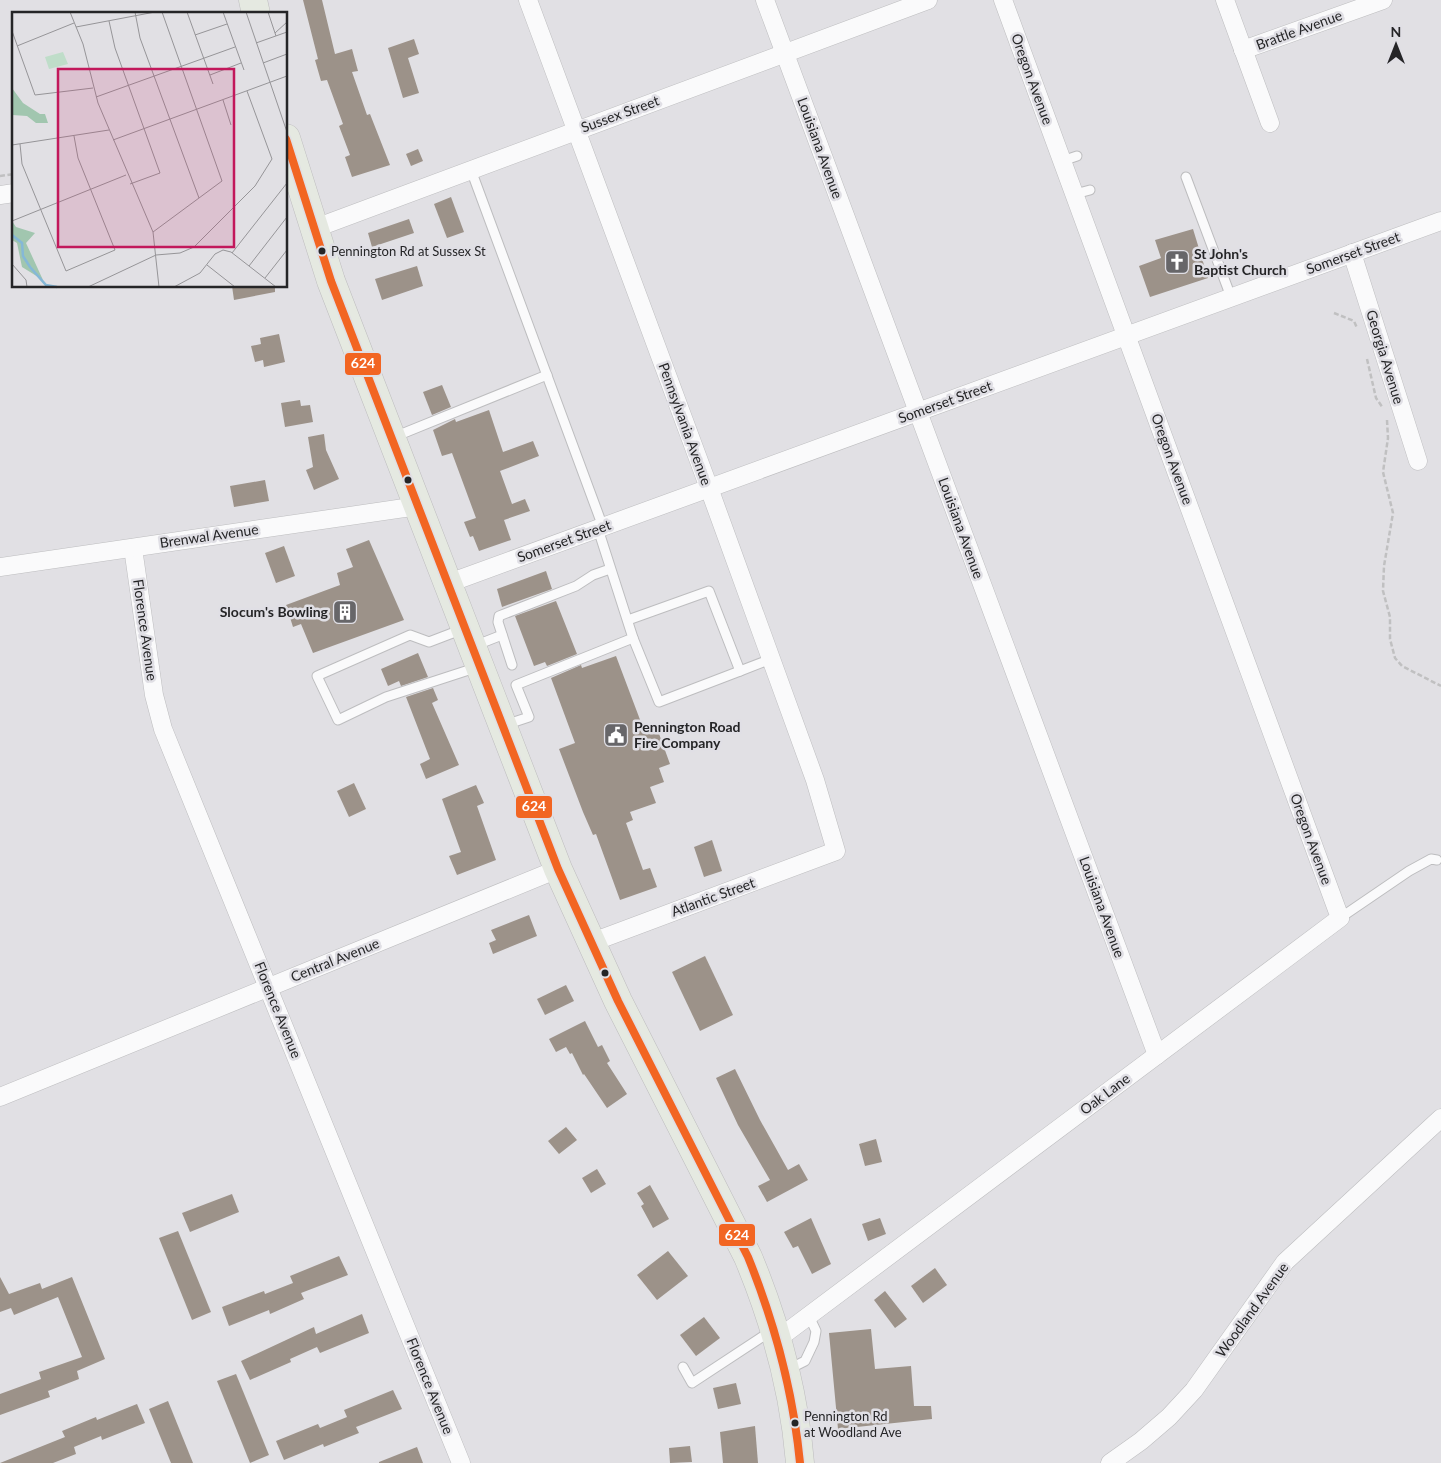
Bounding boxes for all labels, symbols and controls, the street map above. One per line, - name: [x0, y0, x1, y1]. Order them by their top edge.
- street label: Brattle Avenue: [1253, 6, 1344, 53]
- inset map: [12, 12, 288, 288]
- north arrow: [1371, 20, 1421, 70]
- text: N: [1391, 23, 1401, 40]
- street label: Oregon Avenue: [1008, 31, 1057, 127]
- street label: Sussex Street: [578, 92, 661, 136]
- street label: Louisiana Avenue: [794, 95, 847, 201]
- street label: Somerset Street: [1304, 228, 1402, 277]
- place label: Pennington Rd at Sussex St: [331, 243, 486, 259]
- place label: St John's Baptist Church: [1194, 245, 1287, 278]
- marker: Pennington Rd at Sussex St: [317, 246, 327, 256]
- church icon: St John's Baptist Church: [1164, 249, 1190, 275]
- street label: Georgia Avenue: [1363, 308, 1408, 406]
- line badge: 624: [344, 352, 382, 376]
- text: 624: [351, 354, 375, 371]
- street label: Pennsylvania Avenue: [655, 360, 716, 487]
- street label: Somerset Street: [896, 377, 994, 426]
- street label: Oregon Avenue: [1148, 411, 1197, 507]
- unlabelled marker: [403, 475, 413, 485]
- street label: Louisiana Avenue: [935, 475, 988, 581]
- street label: Somerset Street: [515, 516, 613, 565]
- street label: Brenwal Avenue: [158, 520, 259, 551]
- street label: Florence Avenue: [130, 578, 161, 682]
- building icon: Slocum's Bowling: [332, 599, 358, 625]
- place label: Slocum's Bowling: [220, 603, 329, 620]
- place label: Pennington Road Fire Company: [634, 718, 741, 751]
- public building icon: Pennington Road Fire Company: [603, 722, 629, 748]
- street label: Oregon Avenue: [1287, 791, 1336, 887]
- line badge: 624: [515, 795, 553, 819]
- text: 624: [522, 797, 546, 814]
- street label: Louisiana Avenue: [1076, 854, 1129, 960]
- street label: Atlantic Street: [669, 874, 757, 920]
- street label: Central Avenue: [288, 934, 382, 985]
- street label: Florence Avenue: [251, 959, 306, 1061]
- unlabelled marker: [600, 968, 610, 978]
- street label: Oak Lane: [1076, 1069, 1133, 1118]
- line badge: 624: [718, 1223, 756, 1247]
- text: 624: [725, 1226, 749, 1243]
- street label: Woodland Avenue: [1212, 1259, 1292, 1360]
- street label: Florence Avenue: [403, 1335, 458, 1437]
- place label: Pennington Rd at Woodland Ave: [804, 1408, 902, 1440]
- marker: Pennington Rd at Woodland Ave: [790, 1418, 800, 1428]

